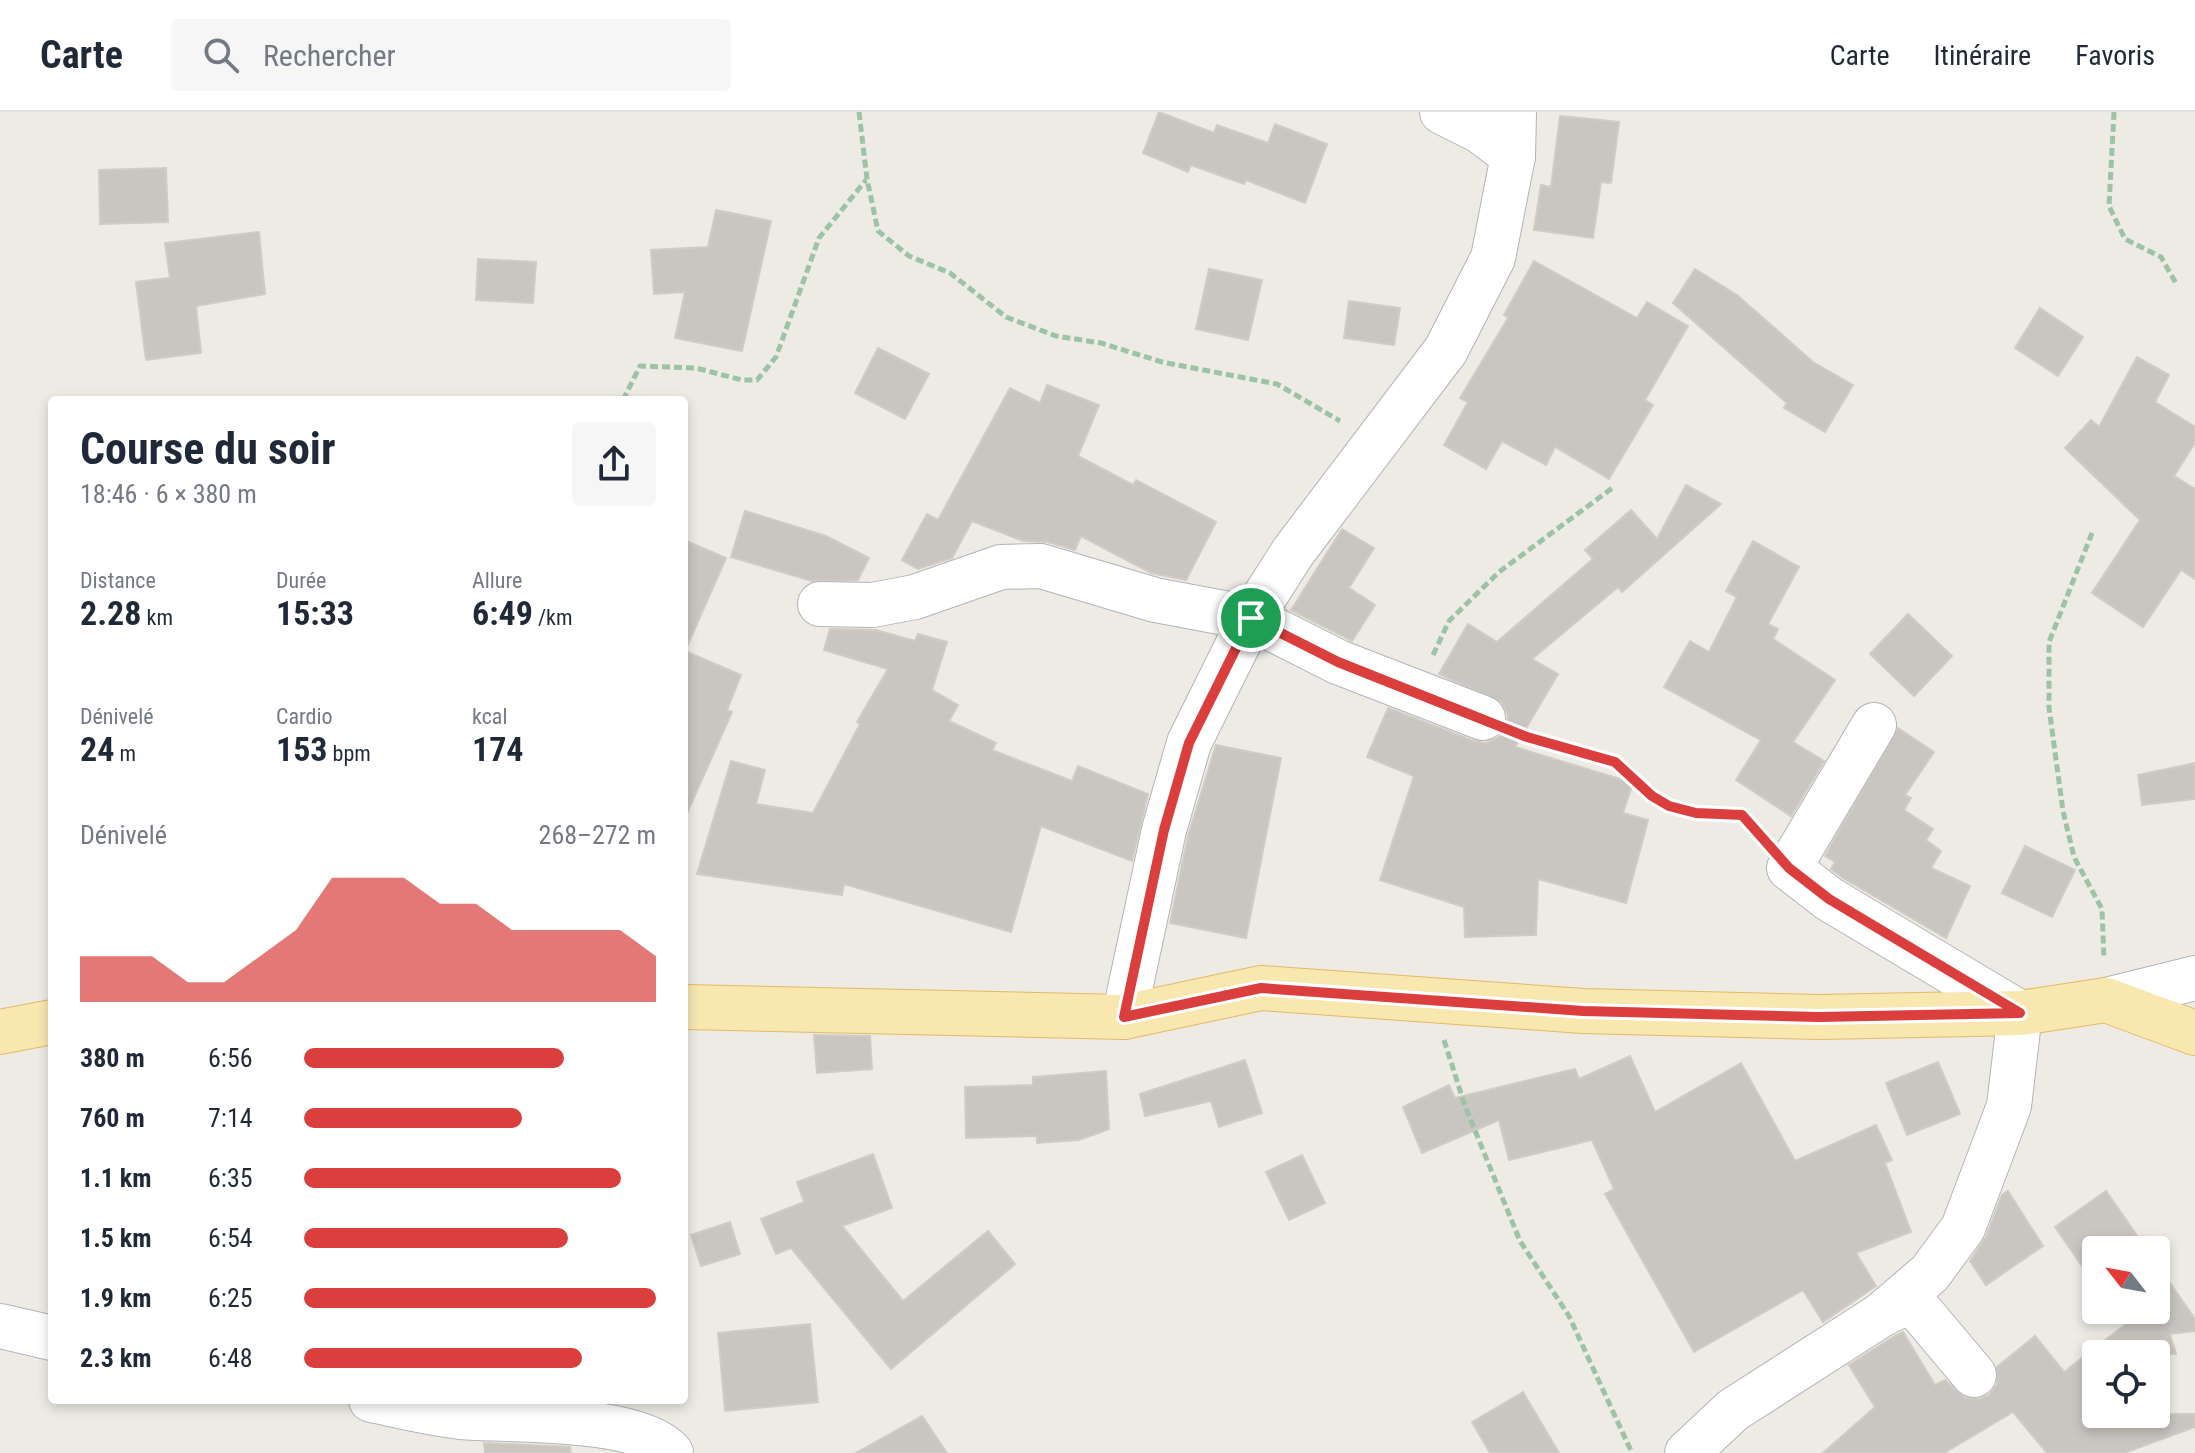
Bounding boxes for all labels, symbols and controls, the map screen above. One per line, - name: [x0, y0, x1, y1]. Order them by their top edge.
- search box: [171, 19, 731, 91]
- text: Carte: [40, 33, 123, 77]
- icon: search: [199, 33, 243, 77]
- text: Rechercher: [263, 38, 396, 73]
- text: Carte: [1830, 39, 1890, 72]
- text: Itinéraire: [1934, 39, 2031, 72]
- text: Favoris: [2075, 39, 2155, 72]
- button: share: [572, 422, 656, 506]
- text: Course du soir: [80, 423, 335, 475]
- text: 18:46 · 6 × 380 m: [80, 479, 257, 509]
- text: Distance: [80, 568, 156, 593]
- text: Durée: [276, 568, 326, 593]
- text: Allure: [472, 568, 522, 593]
- pin: [1217, 584, 1285, 652]
- text: 2.28: [80, 593, 141, 633]
- text: 15:33: [276, 593, 354, 633]
- text: 6:49: [472, 593, 533, 633]
- icon: arrive: [1229, 596, 1273, 640]
- text: km: [141, 605, 173, 630]
- text: /km: [533, 605, 573, 630]
- text: Dénivelé: [80, 704, 154, 729]
- text: Cardio: [276, 704, 333, 729]
- text: kcal: [472, 704, 507, 729]
- text: 24: [80, 729, 114, 769]
- text: 153: [276, 729, 328, 769]
- text: 174: [472, 729, 524, 769]
- text: m: [114, 741, 136, 766]
- text: bpm: [328, 741, 371, 766]
- text: Dénivelé: [80, 820, 167, 850]
- text: 268–272 m: [539, 820, 656, 850]
- text: 380 m: [80, 1043, 145, 1073]
- text: 6:56: [208, 1043, 253, 1073]
- text: 760 m: [80, 1103, 145, 1133]
- text: 7:14: [208, 1103, 253, 1133]
- text: 1.1 km: [80, 1163, 152, 1193]
- text: 6:35: [208, 1163, 253, 1193]
- text: 1.5 km: [80, 1223, 152, 1253]
- text: 6:54: [208, 1223, 253, 1253]
- north arrow: [2082, 1236, 2170, 1324]
- map controls: [2082, 1236, 2170, 1428]
- text: 1.9 km: [80, 1283, 152, 1313]
- text: 6:25: [208, 1283, 253, 1313]
- button: locate: [2082, 1340, 2170, 1428]
- text: 2.3 km: [80, 1343, 152, 1373]
- text: 6:48: [208, 1343, 253, 1373]

